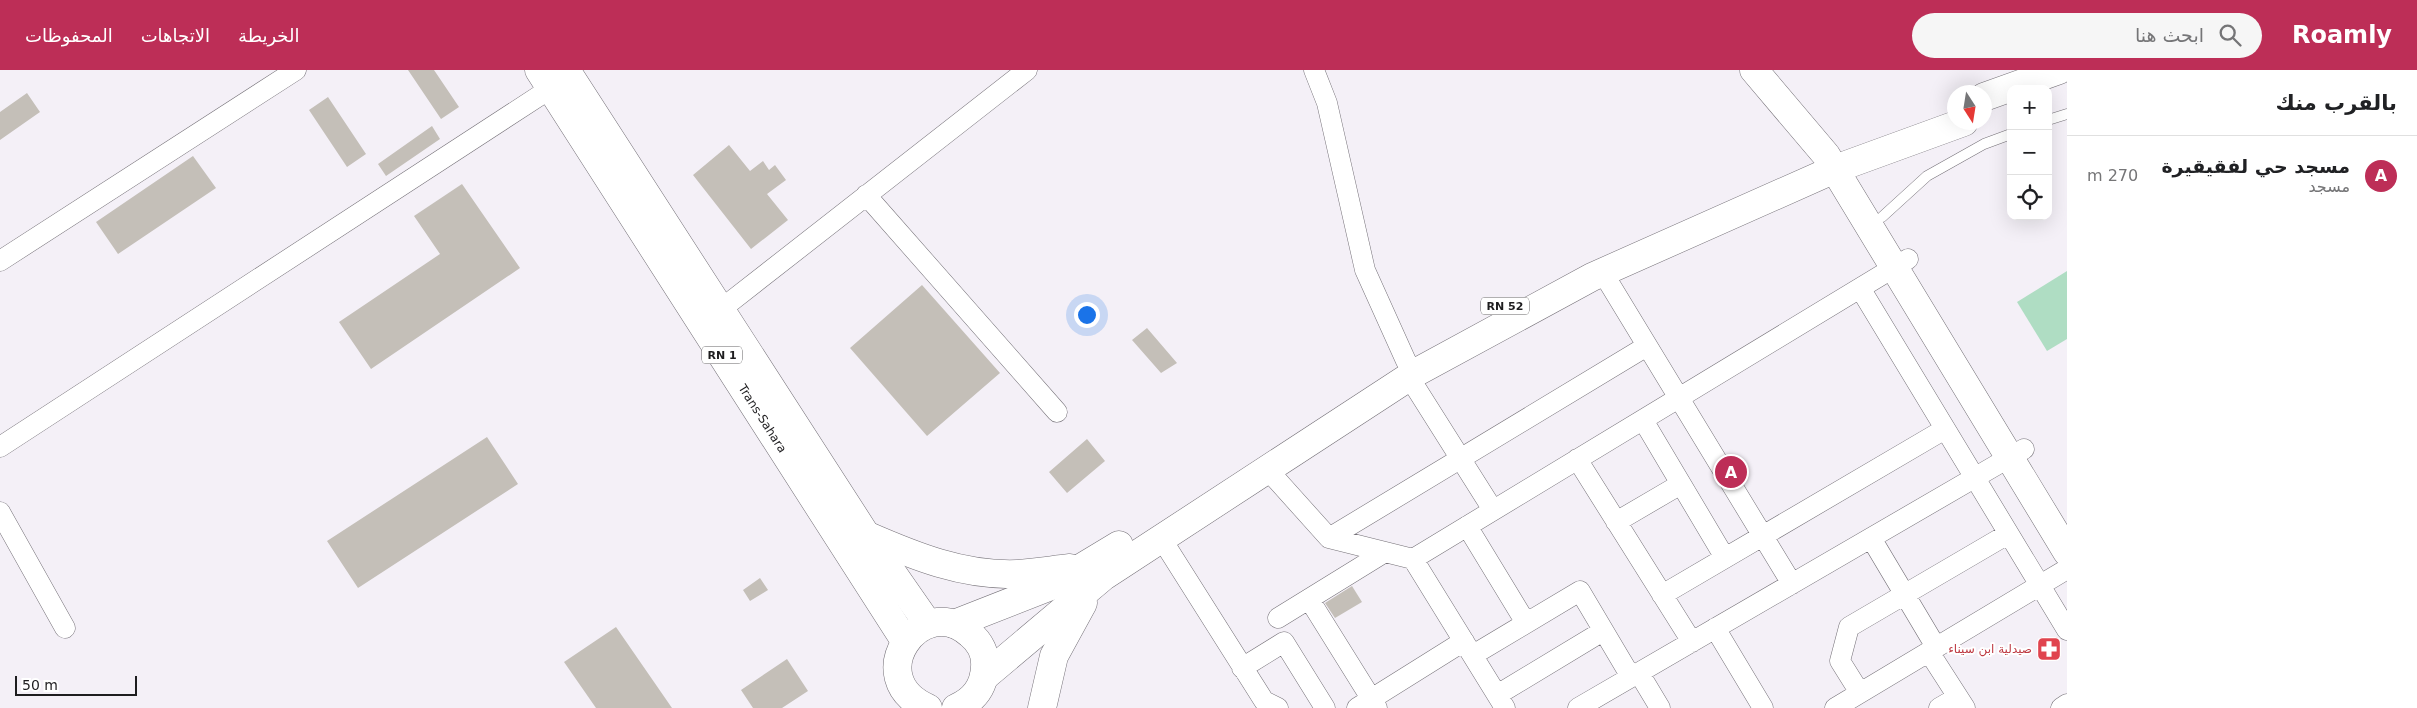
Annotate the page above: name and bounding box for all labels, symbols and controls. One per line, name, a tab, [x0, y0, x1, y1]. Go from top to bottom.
search box	[1912, 13, 2262, 58]
icon: search	[2216, 21, 2244, 49]
text: Roamly	[2292, 21, 2392, 49]
text: ابحث هنا	[2135, 24, 2204, 46]
text: المحفوظات	[25, 25, 113, 46]
text: الاتجاهات	[141, 25, 210, 46]
text: الخريطة	[238, 25, 299, 46]
north arrow	[1947, 85, 1992, 130]
map controls	[2007, 85, 2052, 220]
button: +	[2007, 85, 2052, 130]
text: بالقرب منك	[2276, 91, 2397, 115]
button: −	[2007, 130, 2052, 175]
text: مسجد حي لفقيقيرة	[2161, 155, 2350, 177]
text: 270 m	[2087, 166, 2138, 185]
text: A	[2375, 166, 2387, 185]
button: locate	[2007, 175, 2052, 220]
text: مسجد	[2308, 177, 2350, 196]
road number: RN 52	[1481, 298, 1529, 315]
your location	[1074, 302, 1100, 328]
road number: RN 1	[702, 346, 742, 364]
street label: Trans-Sahara	[735, 381, 789, 455]
pin: A	[1715, 453, 1747, 491]
pharmacy icon: صيدلية ابن سيناء	[2036, 636, 2062, 662]
place label: صيدلية ابن سيناء	[1948, 642, 2032, 657]
scale bar	[15, 673, 138, 696]
text: 50 m	[22, 677, 58, 693]

